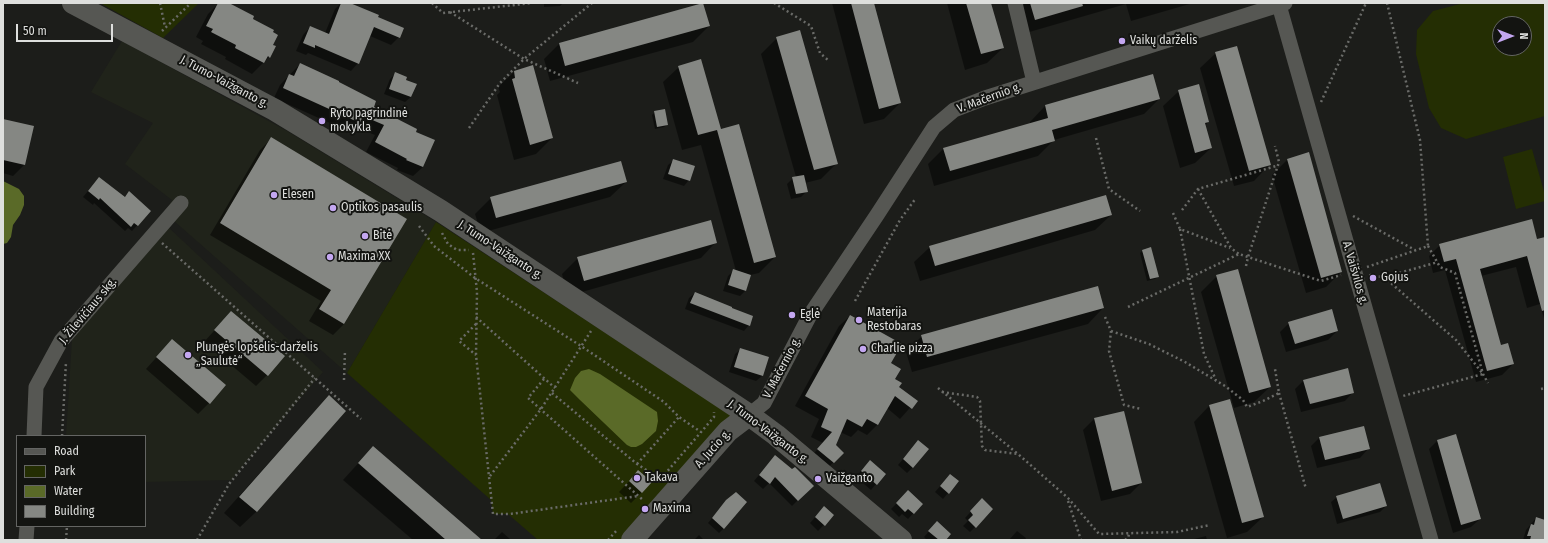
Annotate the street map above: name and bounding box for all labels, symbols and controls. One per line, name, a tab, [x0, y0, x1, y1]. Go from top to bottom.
scale bar	[18, 16, 115, 42]
north arrow	[1492, 16, 1532, 56]
text: 50 m	[23, 24, 47, 38]
text: N	[1517, 33, 1530, 39]
place label: Vaikų darželis	[1130, 34, 1197, 48]
marker: Vaikų darželis	[1117, 36, 1127, 46]
street label: J. Tumo-Vaižganto g.	[178, 53, 270, 111]
street label: V. Mačernio g.	[955, 80, 1023, 116]
place label: Ryto pagrindinė mokykla	[330, 107, 408, 135]
marker: Ryto pagrindinė mokykla	[317, 116, 327, 126]
place label: Elesen	[282, 188, 314, 202]
marker: Elesen	[269, 190, 279, 200]
place label: Optikos pasaulis	[341, 201, 422, 215]
marker: Optikos pasaulis	[328, 203, 338, 213]
street label: J. Tumo-Vaižganto g.	[455, 217, 545, 283]
place label: Bitė	[373, 229, 392, 243]
marker: Bitė	[360, 231, 370, 241]
street label: A. Vaišvilos g.	[1339, 240, 1371, 306]
place label: Maxima XX	[338, 250, 390, 264]
marker: Maxima XX	[325, 252, 335, 262]
place label: Gojus	[1381, 271, 1409, 285]
marker: Gojus	[1368, 273, 1378, 283]
street label: J. Žilevičiaus skg.	[56, 275, 120, 347]
place label: Materija Restobaras	[867, 306, 921, 334]
place label: Eglė	[800, 308, 820, 322]
marker: Eglė	[787, 310, 797, 320]
marker: Materija Restobaras	[854, 315, 864, 325]
street label: V. Mačernio g.	[760, 335, 804, 401]
place label: Plungės lopšelis-darželis „Saulutė“	[196, 341, 318, 369]
place label: Charlie pizza	[871, 342, 933, 356]
marker: Charlie pizza	[858, 344, 868, 354]
marker: Plungės lopšelis-darželis „Saulutė“	[183, 350, 193, 360]
street label: J. Tumo-Vaižganto g.	[725, 397, 811, 467]
street label: A. Jucio g.	[692, 427, 734, 471]
legend	[16, 435, 146, 527]
text: Road	[54, 444, 79, 458]
text: Park	[54, 464, 75, 478]
place label: Takava	[645, 471, 678, 485]
place label: Vaižganto	[826, 472, 873, 486]
marker: Takava	[632, 473, 642, 483]
marker: Vaižganto	[813, 474, 823, 484]
text: Water	[54, 484, 82, 498]
place label: Maxima	[653, 502, 691, 516]
text: Building	[54, 504, 94, 518]
marker: Maxima	[640, 504, 650, 514]

